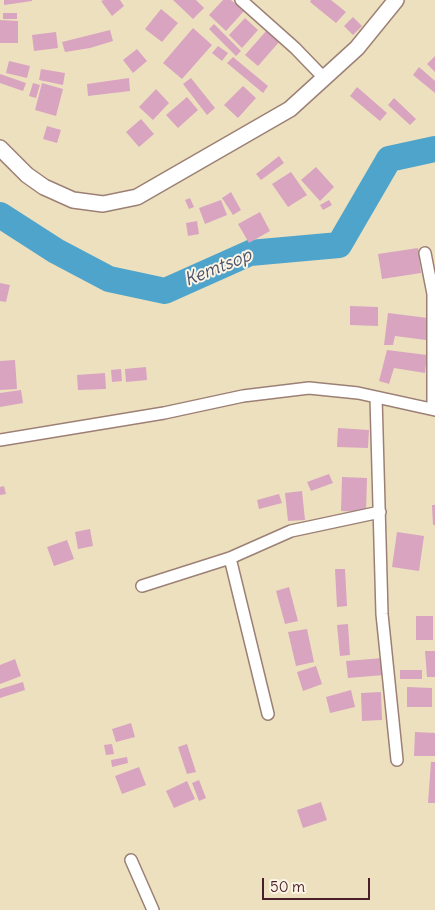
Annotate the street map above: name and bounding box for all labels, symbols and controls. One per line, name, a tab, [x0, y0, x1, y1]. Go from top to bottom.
water label: Kemtsop	[181, 245, 255, 291]
scale bar	[265, 868, 372, 900]
text: 50 m	[270, 877, 305, 896]

